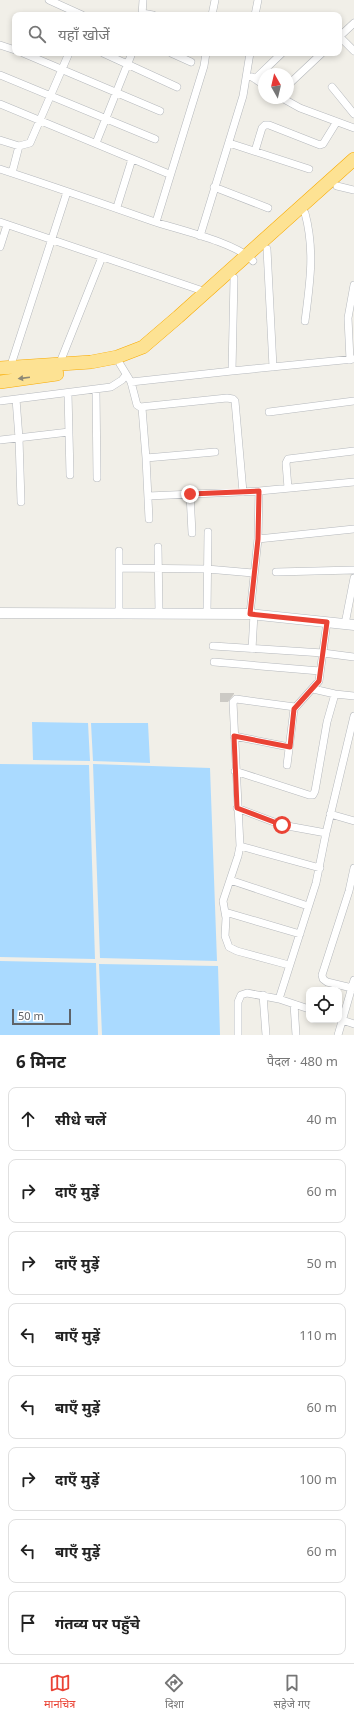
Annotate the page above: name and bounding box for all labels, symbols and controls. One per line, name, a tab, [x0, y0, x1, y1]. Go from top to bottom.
search box	[12, 12, 342, 56]
icon: search	[26, 23, 48, 45]
text: यहाँ खोजें	[58, 24, 110, 44]
north arrow	[258, 68, 294, 104]
one-way arrow	[18, 374, 30, 381]
route end	[181, 485, 199, 503]
route start	[273, 816, 291, 834]
map controls	[306, 987, 342, 1023]
button: locate	[306, 987, 342, 1023]
scale bar	[12, 1007, 71, 1026]
text: 50 m	[18, 1008, 44, 1023]
text: 6 मिनट	[16, 1050, 66, 1073]
text: पैदल · 480 m	[267, 1052, 338, 1070]
icon: ahead	[17, 1108, 39, 1130]
text: सीधे चलें	[55, 1109, 106, 1129]
text: 40 m	[307, 1110, 337, 1128]
icon: right	[17, 1180, 39, 1202]
text: दाएँ मुड़ें	[55, 1181, 99, 1201]
text: 60 m	[307, 1182, 337, 1200]
icon: right	[17, 1252, 39, 1274]
text: दाएँ मुड़ें	[55, 1253, 99, 1273]
text: 50 m	[307, 1254, 337, 1272]
icon: left	[17, 1324, 39, 1346]
text: बाएँ मुड़ें	[55, 1325, 100, 1345]
text: 110 m	[299, 1326, 337, 1344]
icon: left	[17, 1396, 39, 1418]
text: बाएँ मुड़ें	[55, 1397, 100, 1417]
text: 60 m	[307, 1398, 337, 1416]
icon: right	[17, 1468, 39, 1490]
text: दाएँ मुड़ें	[55, 1469, 99, 1489]
text: 100 m	[299, 1470, 337, 1488]
icon: left	[17, 1540, 39, 1562]
text: बाएँ मुड़ें	[55, 1541, 100, 1561]
text: 60 m	[307, 1542, 337, 1560]
icon: arrive	[17, 1612, 39, 1634]
text: गंतव्य पर पहुँचे	[55, 1613, 140, 1633]
tab: मानचित्र	[44, 1672, 75, 1711]
tab: दिशा	[163, 1672, 185, 1711]
tab: सहेजे गए	[273, 1672, 310, 1711]

